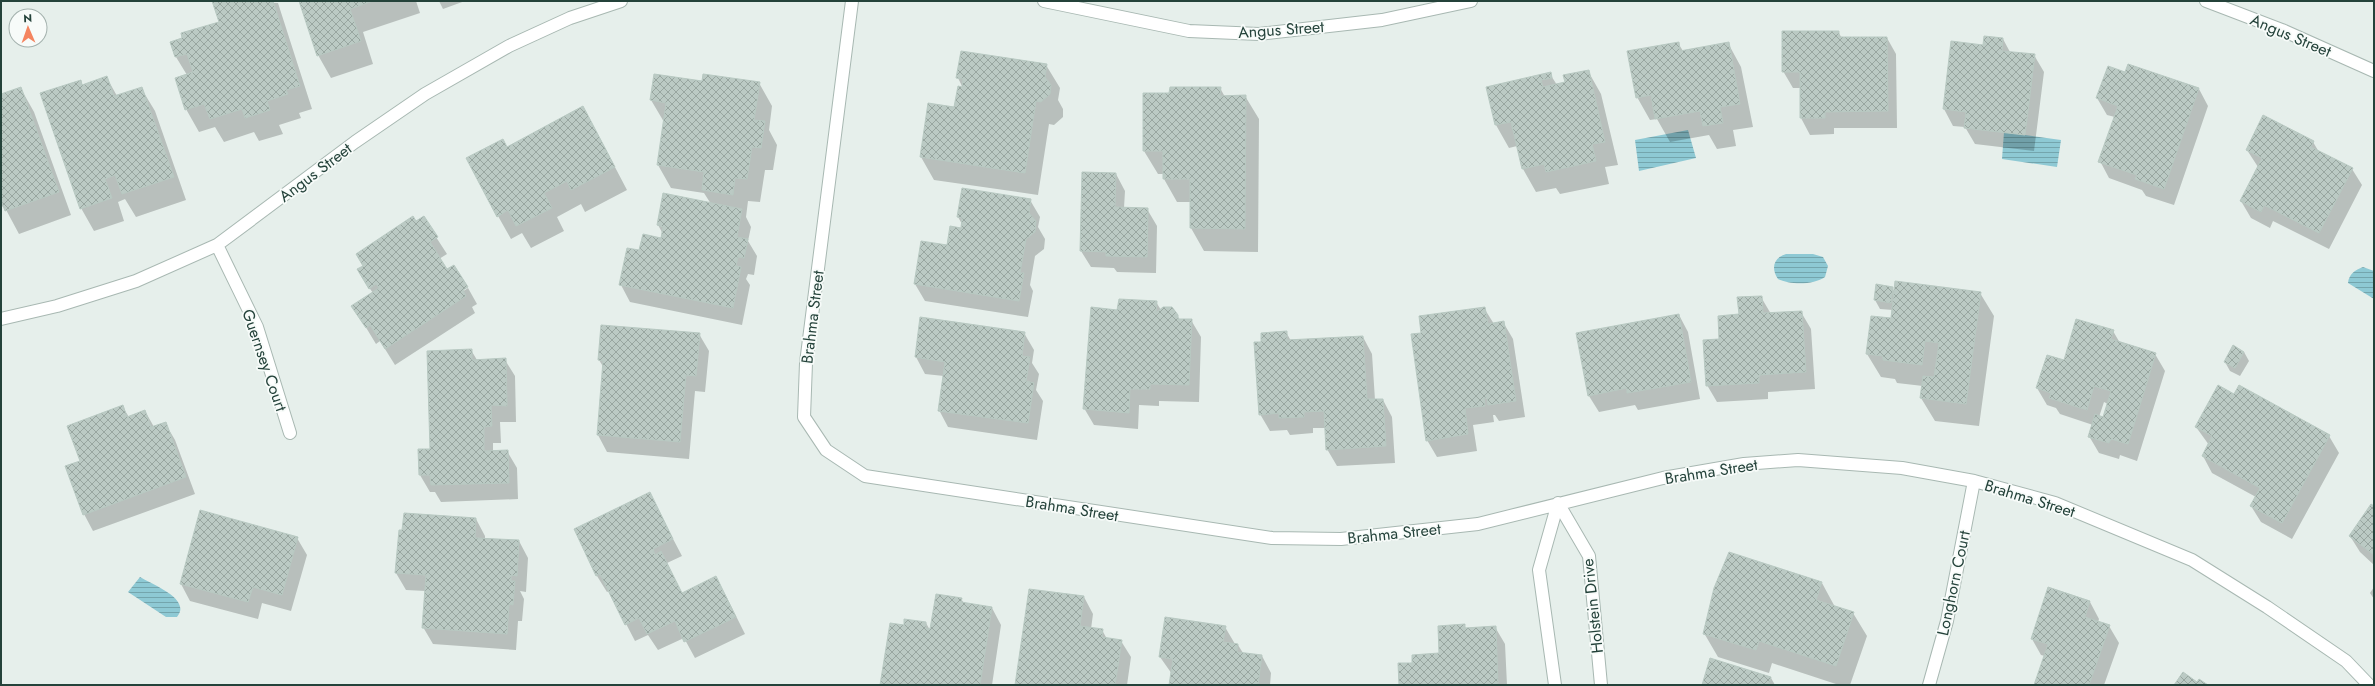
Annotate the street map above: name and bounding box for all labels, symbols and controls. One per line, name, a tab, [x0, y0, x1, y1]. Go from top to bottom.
north arrow	[8, 8, 48, 48]
street label: Angus Street	[2247, 8, 2335, 63]
text: N	[23, 10, 32, 26]
street label: Angus Street	[1237, 15, 1325, 44]
street label: Angus Street	[274, 137, 357, 207]
street label: Brahma Street	[795, 269, 830, 365]
street label: Guernsey Court	[236, 306, 293, 414]
street label: Brahma Street	[1663, 453, 1759, 490]
street label: Brahma Street	[1982, 474, 2078, 523]
street label: Brahma Street	[1024, 490, 1120, 527]
street label: Brahma Street	[1346, 517, 1442, 550]
street label: Longhorn Court	[1931, 528, 1976, 638]
street label: Holstein Drive	[1576, 557, 1609, 655]

